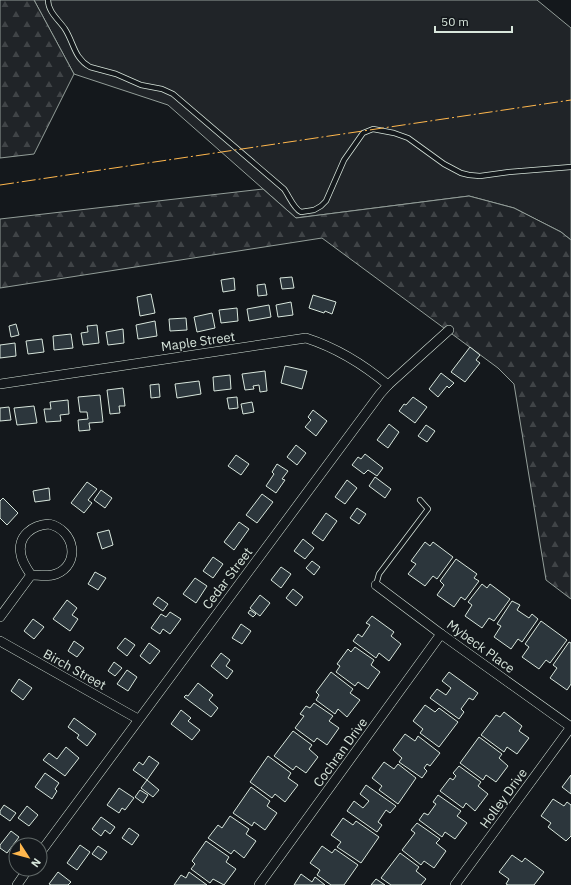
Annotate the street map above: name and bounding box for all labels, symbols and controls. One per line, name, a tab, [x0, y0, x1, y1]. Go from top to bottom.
scale bar	[435, 8, 512, 34]
text: 50 m	[441, 14, 469, 29]
street label: Maple Street	[160, 328, 236, 355]
street label: Cedar Street	[199, 544, 256, 613]
street label: Mybeck Place	[443, 616, 518, 677]
street label: Birch Street	[40, 645, 109, 694]
street label: Cochran Drive	[310, 714, 371, 790]
street label: Holley Drive	[476, 765, 531, 832]
north arrow	[8, 837, 48, 877]
text: N	[28, 856, 44, 870]

